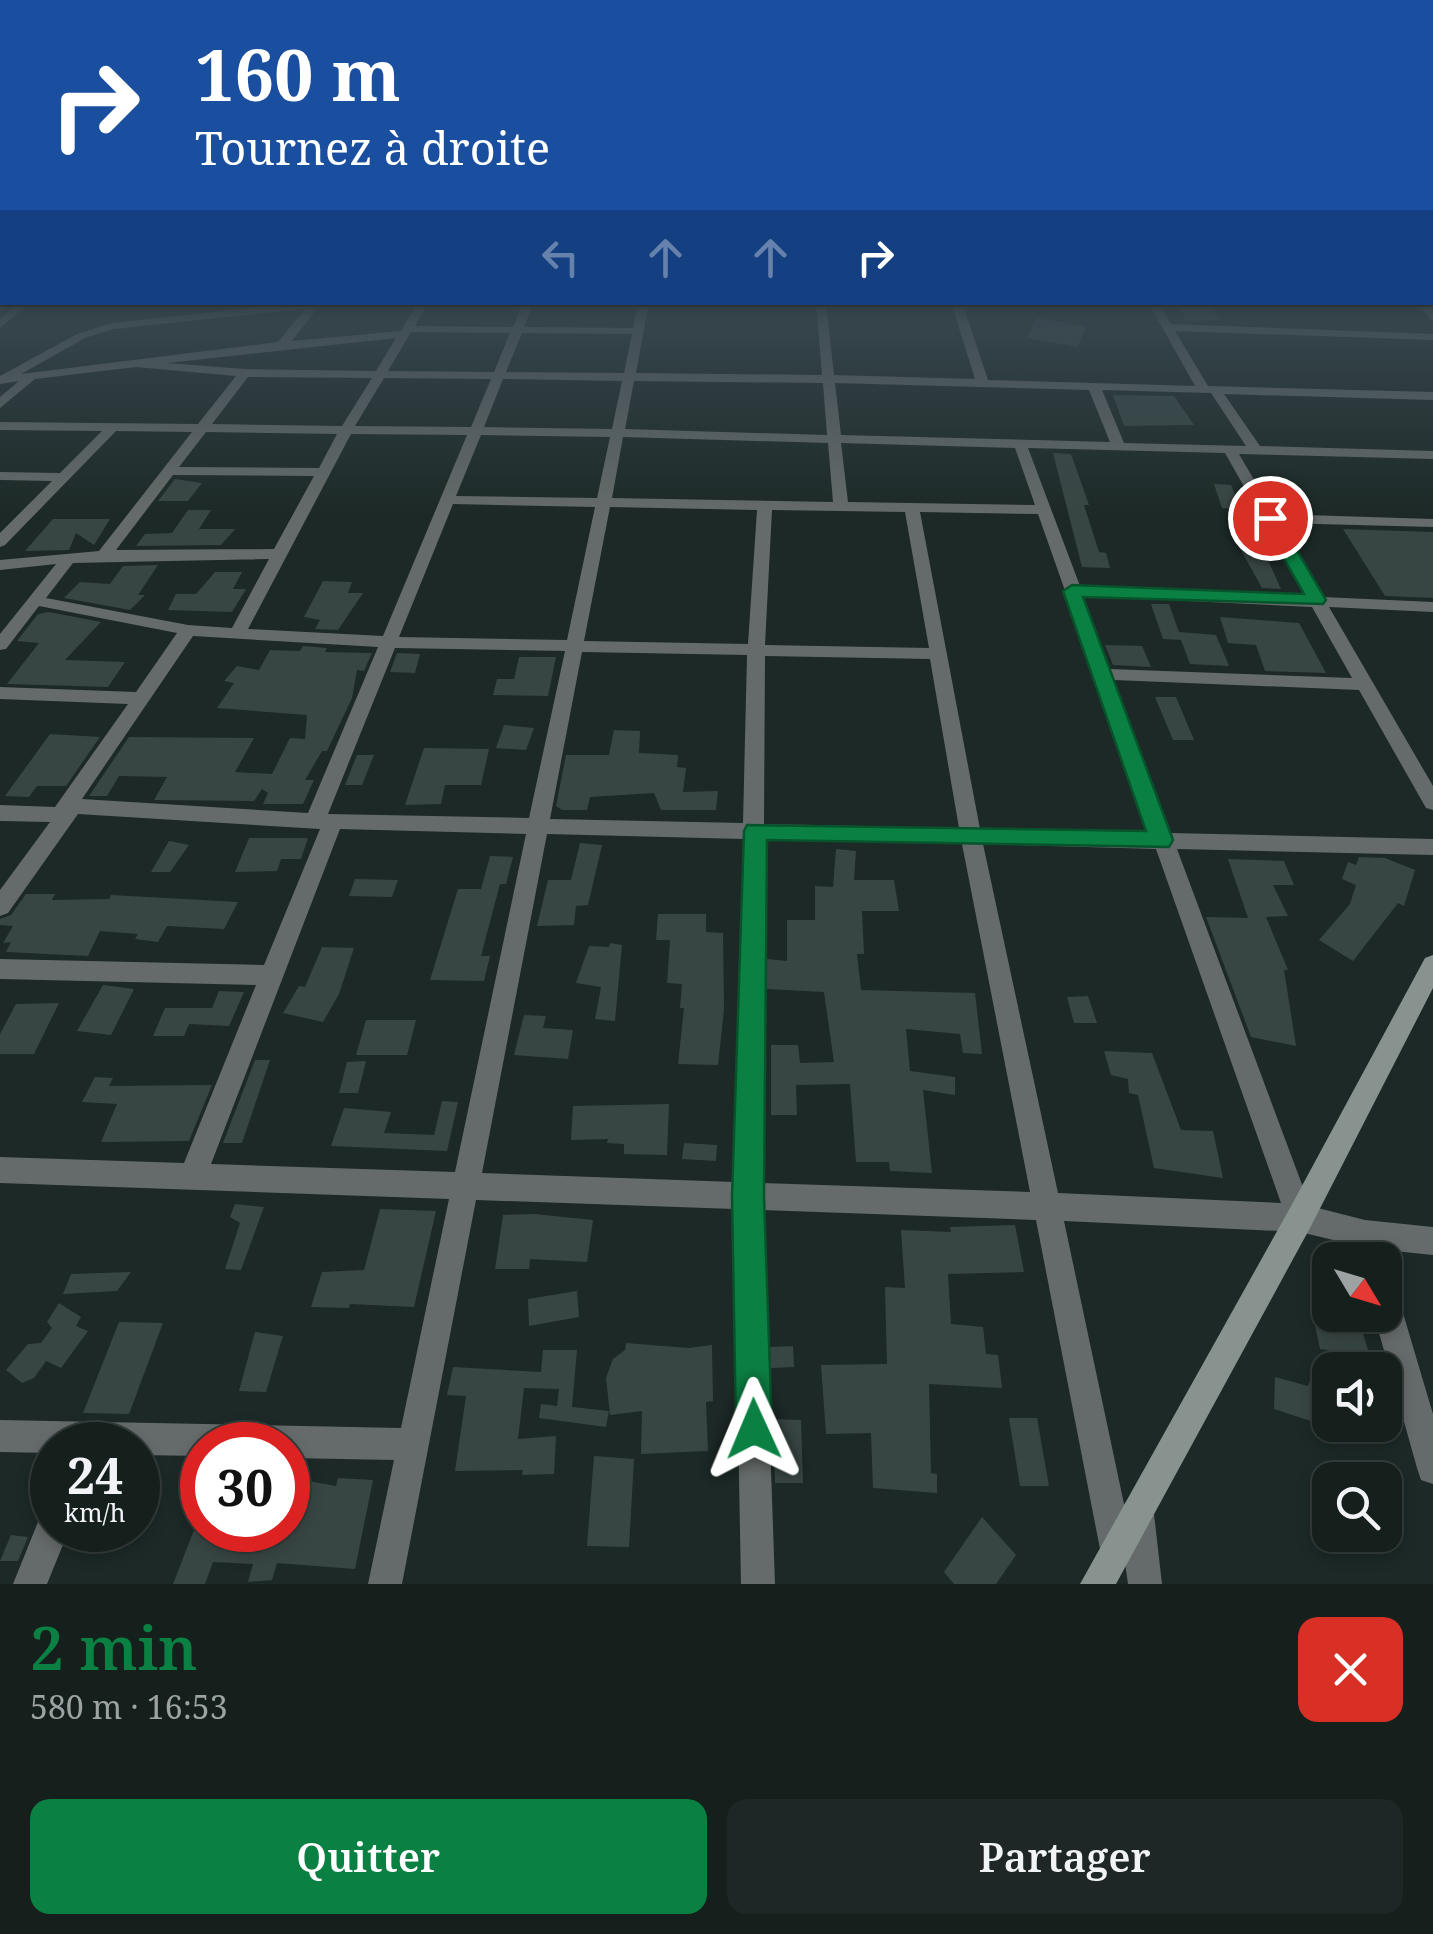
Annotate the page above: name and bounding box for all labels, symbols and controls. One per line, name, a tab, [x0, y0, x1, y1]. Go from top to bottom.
text: 160 m	[195, 26, 401, 122]
icon: right	[30, 40, 160, 170]
text: Tournez à droite	[195, 117, 550, 178]
icon: left	[533, 230, 588, 285]
icon: ahead	[638, 230, 693, 285]
icon: ahead	[743, 230, 798, 285]
icon: right	[848, 230, 903, 285]
pin	[1228, 476, 1313, 561]
icon: arrive	[1243, 491, 1298, 546]
north arrow	[1312, 1242, 1402, 1332]
map controls	[1312, 1242, 1402, 1552]
button: sound	[1312, 1352, 1402, 1442]
position arrow	[702, 1377, 806, 1481]
speed limit sign: 30	[180, 1422, 310, 1552]
text: 24	[67, 1441, 123, 1509]
button: search	[1312, 1462, 1402, 1552]
text: km/h	[64, 1495, 126, 1529]
text: 2 min	[30, 1606, 198, 1688]
button: close	[1298, 1617, 1403, 1722]
text: 580 m · 16:53	[30, 1685, 228, 1728]
button: Quitter	[30, 1799, 707, 1914]
button: Partager	[727, 1799, 1403, 1914]

